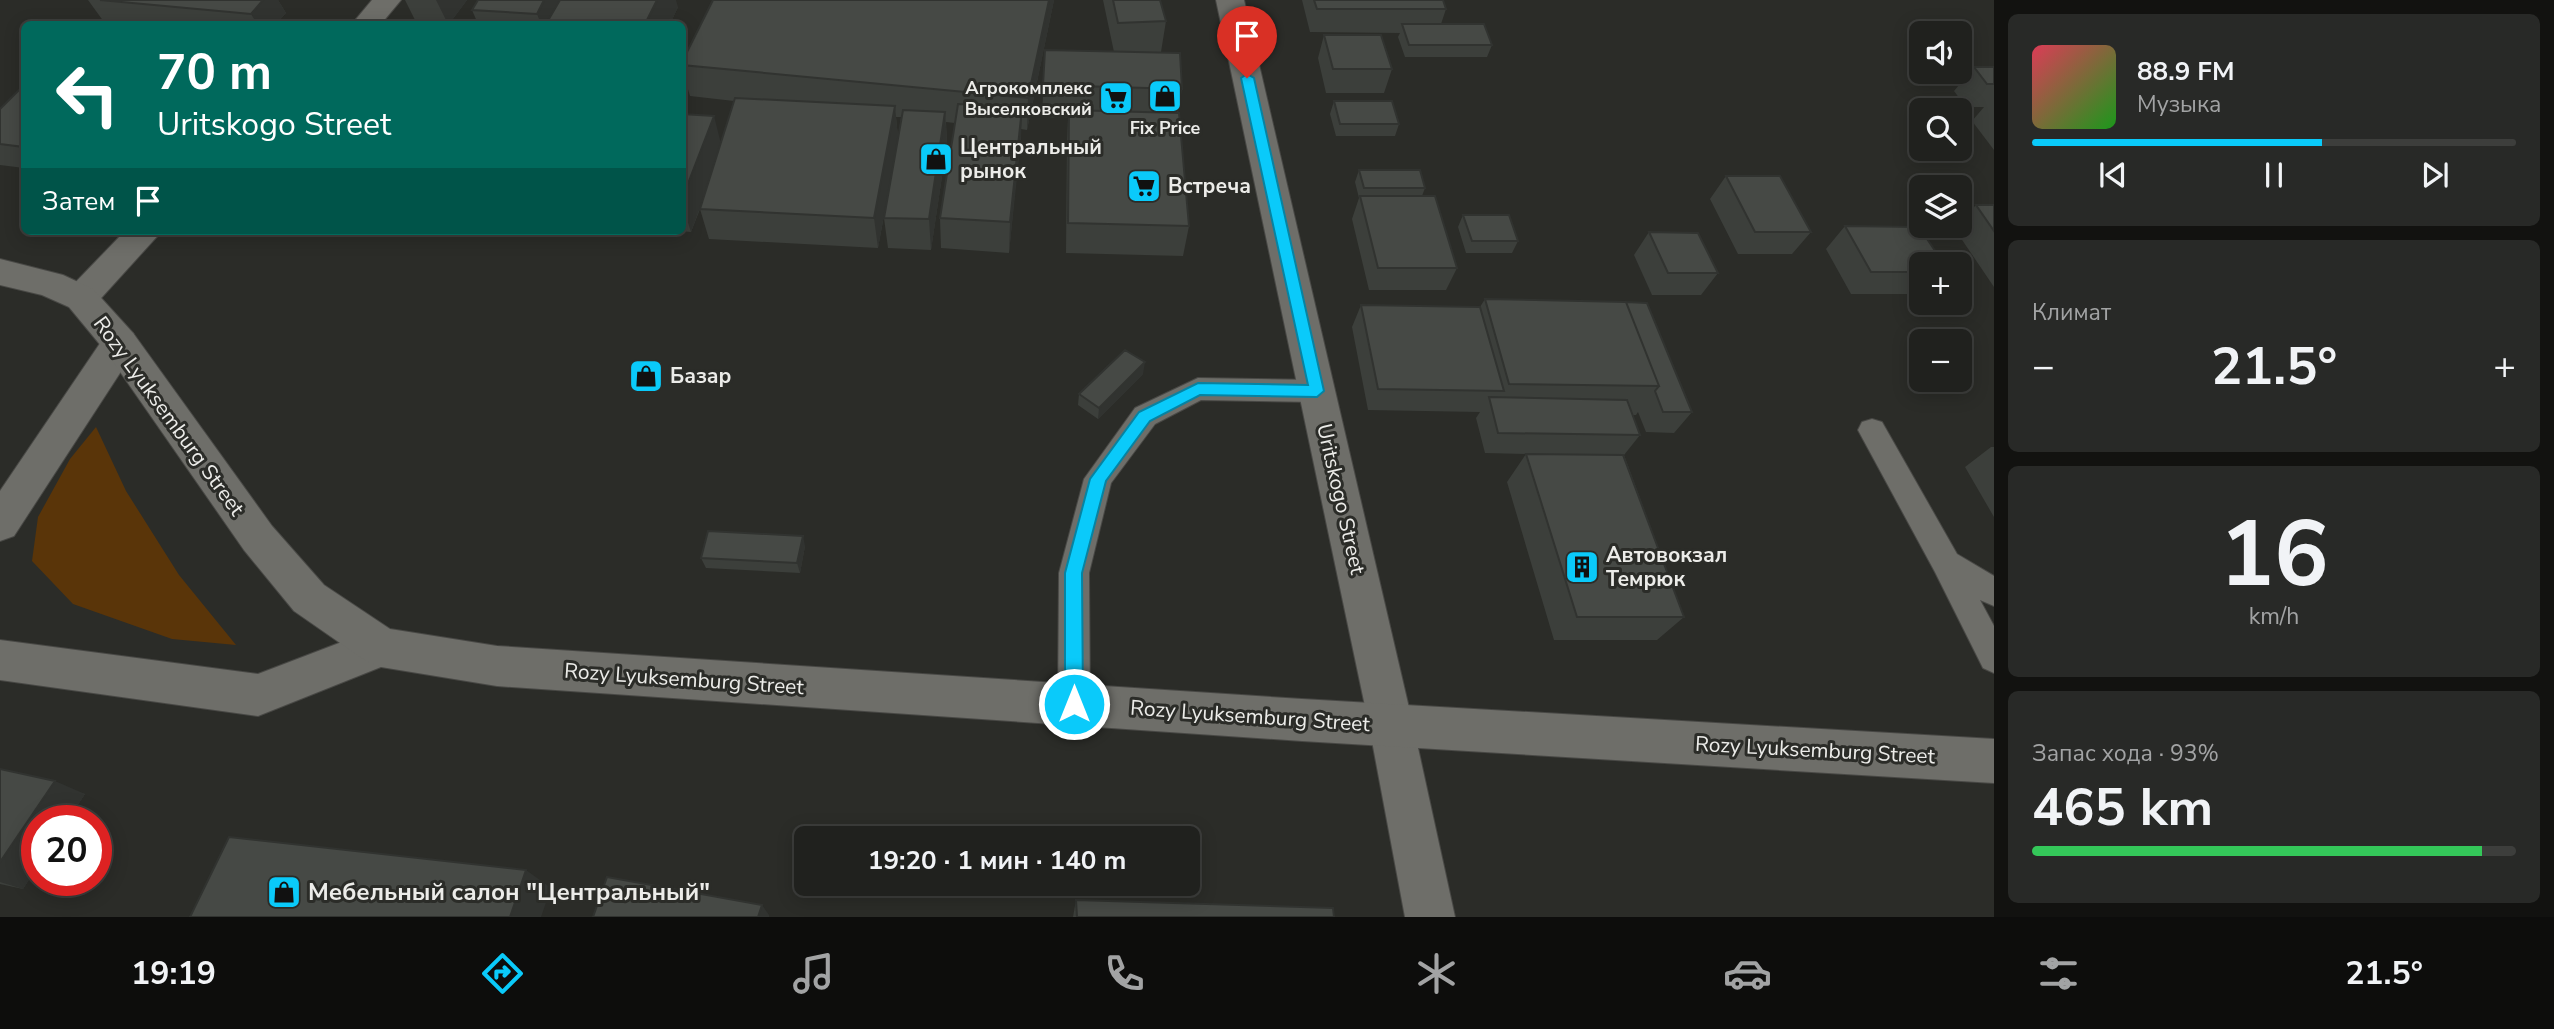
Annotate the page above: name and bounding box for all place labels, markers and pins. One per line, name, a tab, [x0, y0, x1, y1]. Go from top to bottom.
pin	[1217, 6, 1277, 78]
place label: Агрокомплекс Выселковский	[965, 76, 1092, 121]
shop icon: Fix Price	[1146, 77, 1184, 115]
supermarket icon: Агрокомплекс Выселковский	[1097, 79, 1135, 117]
place label: Fix Price	[1130, 116, 1201, 140]
place label: Центральный рынок	[960, 133, 1102, 185]
shop icon: Центральный рынок	[917, 140, 955, 178]
supermarket icon: Встреча	[1125, 167, 1163, 205]
place label: Встреча	[1168, 172, 1251, 200]
shop icon: Базар	[627, 357, 665, 395]
place label: Базар	[670, 362, 732, 390]
place label: Автовокзал Темрюк	[1606, 541, 1727, 593]
building icon: Автовокзал Темрюк	[1563, 548, 1601, 586]
shop icon: Мебельный салон "Центральный"	[265, 873, 303, 911]
place label: Мебельный салон "Центральный"	[308, 876, 710, 908]

